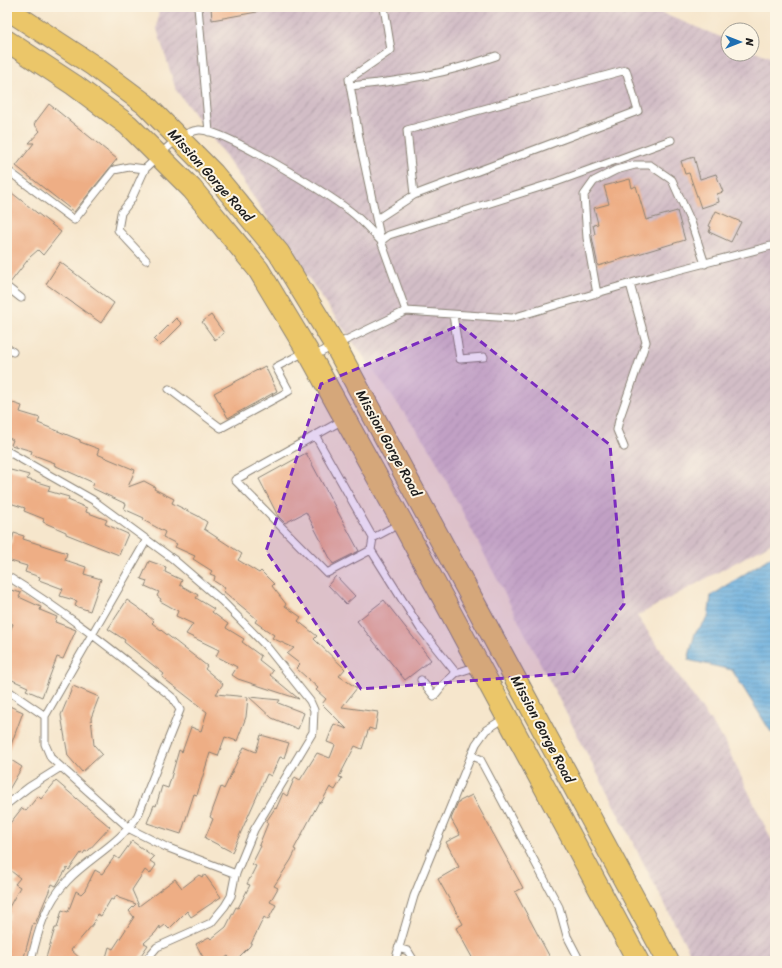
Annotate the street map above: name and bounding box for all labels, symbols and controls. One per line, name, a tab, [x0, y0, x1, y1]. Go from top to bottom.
north arrow	[720, 22, 760, 62]
text: N	[740, 37, 759, 46]
street label: Mission Gorge Road	[161, 123, 261, 229]
street label: Mission Gorge Road	[349, 385, 429, 503]
street label: Mission Gorge Road	[503, 671, 582, 789]

